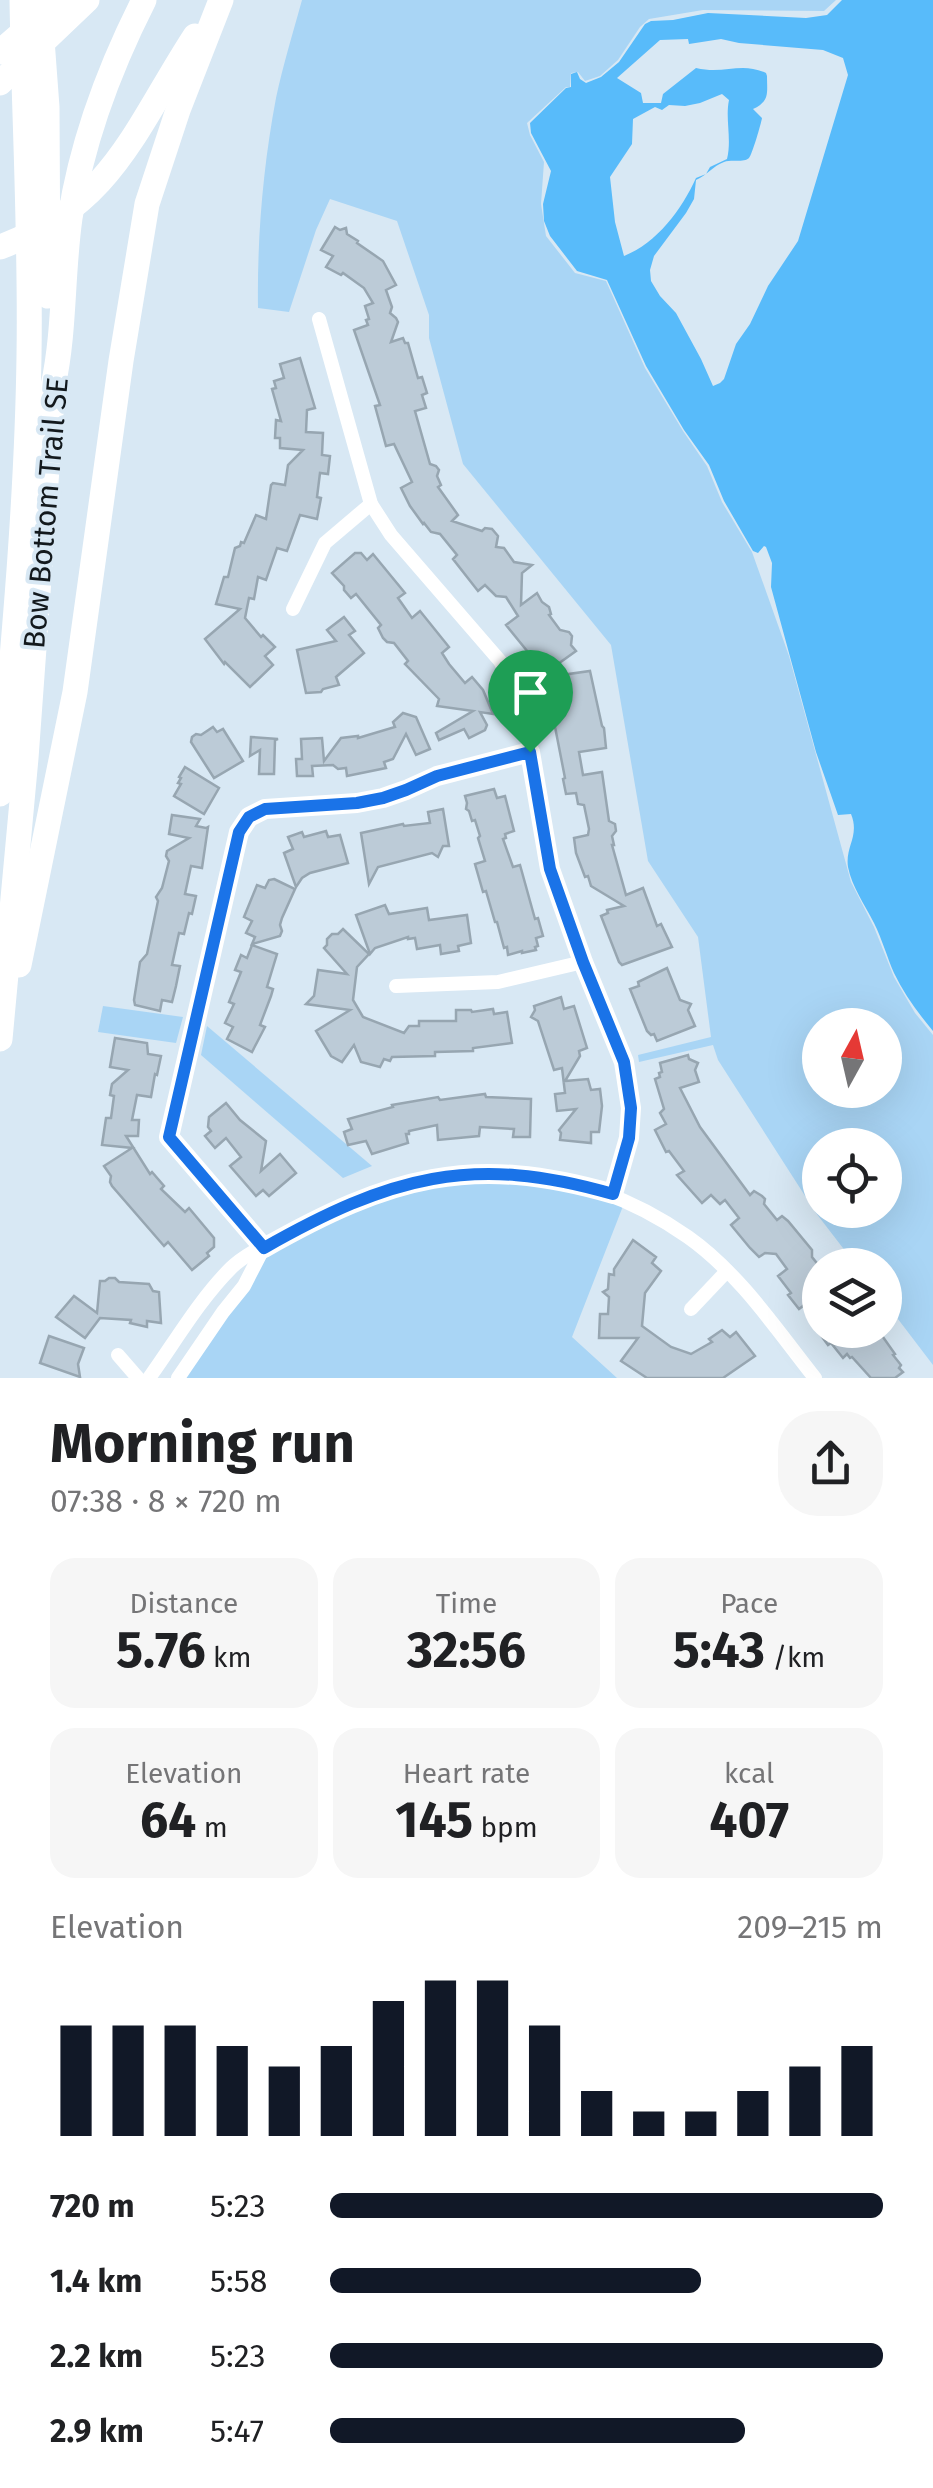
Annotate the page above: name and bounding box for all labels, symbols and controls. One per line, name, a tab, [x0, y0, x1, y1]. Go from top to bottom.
street label: Bow Bottom Trail SE	[16, 376, 76, 650]
pin	[488, 650, 573, 753]
icon: arrive	[503, 665, 558, 720]
north arrow	[802, 1008, 902, 1108]
map controls	[802, 1008, 902, 1348]
button: locate	[802, 1128, 902, 1228]
button: layers	[802, 1248, 902, 1348]
text: Morning run	[50, 1411, 355, 1477]
button: share	[778, 1411, 883, 1516]
text: 07:38 · 8 × 720 m	[50, 1482, 282, 1520]
text: Distance	[130, 1587, 238, 1620]
text: Time	[436, 1587, 497, 1620]
text: Pace	[720, 1587, 778, 1620]
text: 5.76	[116, 1620, 206, 1680]
text: 32:56	[407, 1620, 526, 1680]
text: 5:43	[673, 1620, 765, 1680]
text: km	[206, 1641, 251, 1674]
text: /km	[765, 1641, 825, 1674]
text: Elevation	[125, 1757, 242, 1790]
text: Heart rate	[403, 1757, 530, 1790]
text: kcal	[724, 1757, 774, 1790]
text: 64	[140, 1790, 196, 1850]
text: 145	[395, 1790, 473, 1850]
text: 407	[709, 1790, 789, 1850]
text: m	[196, 1811, 228, 1844]
text: bpm	[473, 1811, 538, 1844]
text: Elevation	[50, 1908, 184, 1946]
text: 209–215 m	[737, 1908, 883, 1946]
text: 720 m	[50, 2187, 135, 2225]
text: 5:23	[210, 2187, 265, 2225]
text: 1.4 km	[50, 2262, 142, 2300]
text: 5:58	[210, 2262, 268, 2300]
text: 2.2 km	[50, 2337, 143, 2375]
text: 5:23	[210, 2337, 265, 2375]
text: 2.9 km	[50, 2412, 144, 2450]
text: 5:47	[210, 2412, 264, 2450]

